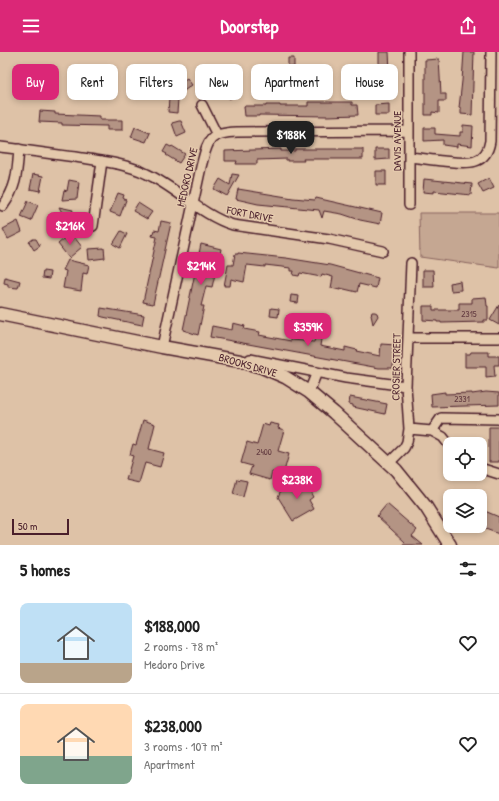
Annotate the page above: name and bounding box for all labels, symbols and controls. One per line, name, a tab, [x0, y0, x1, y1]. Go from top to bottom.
text: Doorstep	[221, 14, 278, 39]
icon: menu	[20, 15, 42, 37]
icon: share	[457, 15, 479, 37]
chip: Buy	[12, 64, 59, 100]
chip: Rent	[67, 64, 118, 100]
chip: Filters	[126, 64, 187, 100]
chip: New	[195, 64, 243, 100]
chip: Apartment	[251, 64, 333, 100]
chip: House	[341, 64, 398, 100]
street label: DAVIS AVENUE	[390, 111, 404, 171]
pin: $188K	[263, 121, 319, 155]
text: $188K	[276, 125, 306, 143]
street label: MEDORO DRIVE	[173, 146, 201, 208]
street label: FORT DRIVE	[225, 202, 274, 225]
pin: $216K	[42, 212, 98, 246]
text: $216K	[55, 216, 85, 234]
pin: $214K	[173, 252, 229, 286]
text: $214K	[186, 256, 216, 274]
house number: 2315	[461, 308, 477, 320]
pin: $359K	[280, 313, 336, 347]
text: $359K	[293, 317, 323, 335]
street label: CROSIER STREET	[388, 332, 404, 401]
street label: BROOKS DRIVE	[217, 350, 279, 380]
house number: 2331	[454, 393, 470, 405]
map controls	[443, 437, 487, 533]
button: locate	[443, 437, 487, 481]
house number: 2400	[256, 446, 272, 458]
pin: $238K	[269, 466, 325, 500]
text: $238K	[282, 470, 312, 488]
button: layers	[443, 489, 487, 533]
scale bar	[12, 517, 69, 536]
text: 50 m	[18, 519, 38, 533]
text: 5 homes	[20, 558, 70, 581]
icon: filters	[457, 558, 479, 580]
text: $188,000	[144, 614, 200, 637]
icon: home	[52, 619, 100, 667]
icon: heart	[457, 632, 479, 654]
text: 2 rooms · 78 m²	[144, 637, 218, 655]
text: Medoro Drive	[144, 655, 205, 673]
text: $238,000	[144, 714, 202, 737]
icon: home	[52, 720, 100, 768]
icon: heart	[457, 733, 479, 755]
text: 3 rooms · 107 m²	[144, 737, 223, 755]
text: Apartment	[144, 755, 195, 773]

